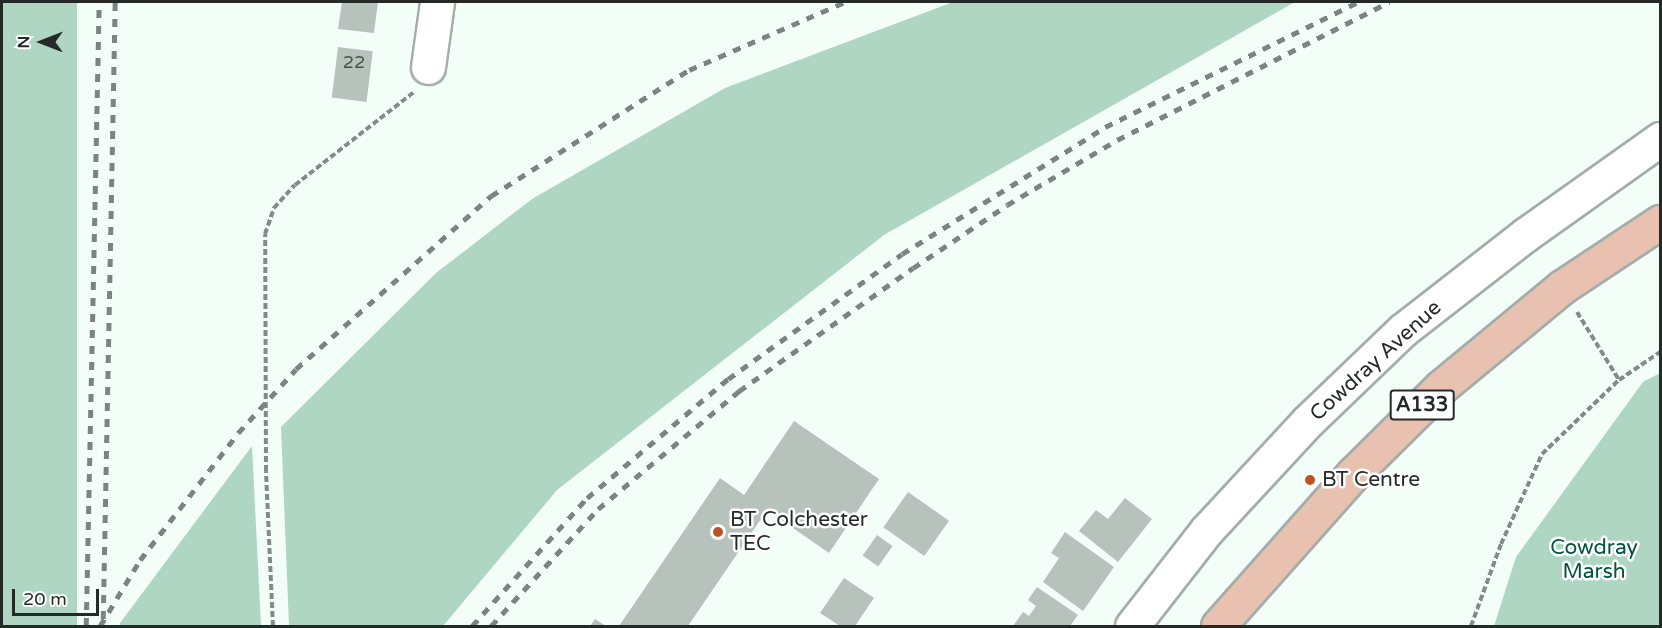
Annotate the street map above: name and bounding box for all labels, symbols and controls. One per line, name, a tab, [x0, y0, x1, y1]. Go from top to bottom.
north arrow	[12, 12, 72, 72]
text: N	[14, 36, 34, 48]
house number: 22	[343, 51, 365, 73]
street label: Cowdray Avenue	[1305, 295, 1447, 427]
road number: A133	[1389, 388, 1455, 422]
place label: BT Centre	[1322, 467, 1420, 493]
marker: BT Centre	[1303, 473, 1317, 487]
place label: BT Colchester TEC	[730, 507, 868, 557]
marker: BT Colchester TEC	[711, 525, 725, 539]
park label: Cowdray Marsh	[1550, 535, 1638, 585]
scale bar	[15, 577, 102, 615]
text: 20 m	[23, 588, 67, 610]

